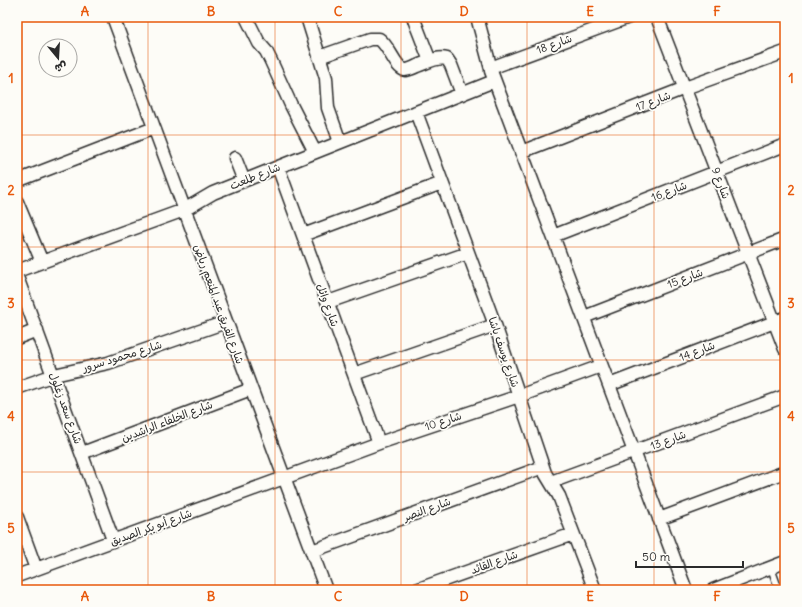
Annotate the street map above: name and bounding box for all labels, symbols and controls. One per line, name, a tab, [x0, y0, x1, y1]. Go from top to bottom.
text: A	[81, 3, 90, 20]
text: B	[207, 3, 216, 20]
text: C	[334, 3, 343, 20]
text: D	[459, 3, 469, 20]
text: E	[586, 3, 594, 20]
text: F	[713, 3, 721, 20]
street label: شارع 18	[534, 31, 575, 59]
north arrow	[38, 38, 78, 78]
text: ش	[53, 59, 69, 76]
text: 1	[8, 70, 14, 87]
text: 1	[788, 70, 794, 87]
street label: شارع 17	[634, 88, 673, 116]
street label: شارع طلعت	[228, 160, 283, 194]
street label: شارع 9	[707, 165, 733, 202]
street label: شارع 16	[649, 178, 690, 206]
text: 2	[7, 182, 15, 199]
text: 2	[787, 182, 795, 199]
street label: شارع الفريق عبد المنعم رياض	[189, 242, 247, 366]
street label: شارع 15	[665, 265, 706, 293]
street label: شارع وائل	[312, 281, 342, 329]
text: 3	[7, 295, 15, 312]
text: 3	[787, 295, 795, 312]
street label: شارع يوسف باشا	[484, 315, 523, 390]
street label: شارع محمود سرور	[80, 337, 164, 377]
street label: شارع 14	[677, 338, 718, 366]
street label: شارع سعد زغلول	[45, 370, 85, 446]
street label: شارع الخلفاء الراشدين	[119, 397, 215, 447]
text: 4	[7, 408, 15, 425]
street label: شارع 10	[423, 408, 464, 435]
text: 4	[787, 408, 795, 425]
street label: شارع 13	[648, 427, 688, 455]
street label: شارع النصر	[400, 494, 453, 526]
street label: شارع أبو بكر الصديق	[108, 506, 195, 550]
text: 5	[7, 520, 15, 537]
text: 5	[787, 520, 795, 537]
scale bar	[636, 543, 743, 569]
street label: شارع القائد	[469, 547, 520, 579]
text: 50 m	[642, 549, 671, 564]
text: A	[81, 588, 90, 605]
text: B	[207, 588, 216, 605]
text: C	[334, 588, 343, 605]
text: D	[459, 588, 469, 605]
text: E	[586, 588, 594, 605]
text: F	[713, 588, 721, 605]

